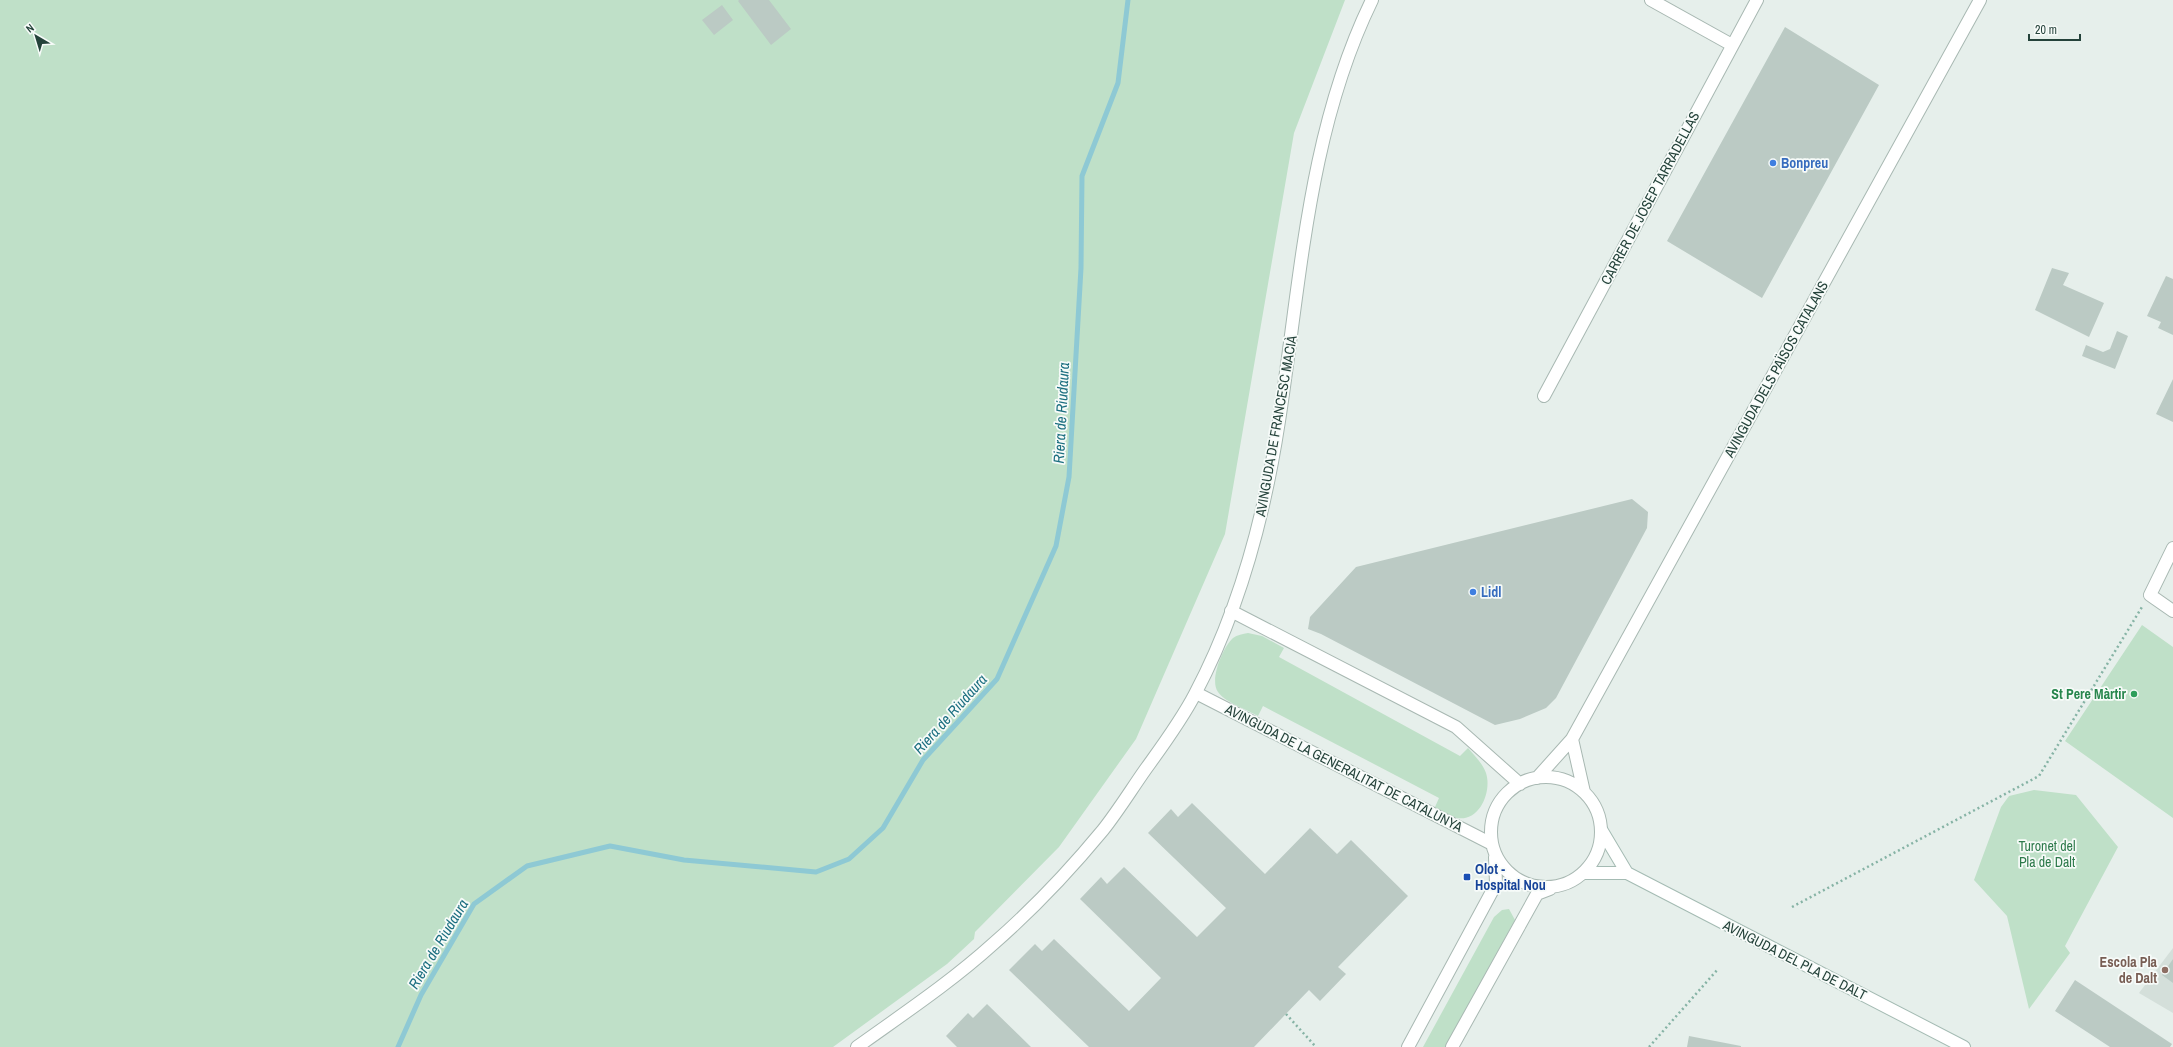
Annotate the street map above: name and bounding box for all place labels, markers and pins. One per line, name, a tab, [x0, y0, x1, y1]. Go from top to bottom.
place label: Bonpreu	[1781, 154, 1828, 172]
marker: Bonpreu	[1768, 158, 1778, 168]
place label: Lidl	[1481, 583, 1501, 601]
marker: Lidl	[1468, 587, 1478, 597]
place label: St Pere Màrtir	[2051, 685, 2127, 703]
marker: St Pere Màrtir	[2129, 689, 2139, 699]
place label: Olot - Hospital Nou	[1475, 860, 1546, 894]
marker: Olot - Hospital Nou	[1462, 872, 1472, 882]
place label: Escola Pla de Dalt	[2100, 953, 2158, 987]
marker: Escola Pla de Dalt	[2160, 965, 2170, 975]

